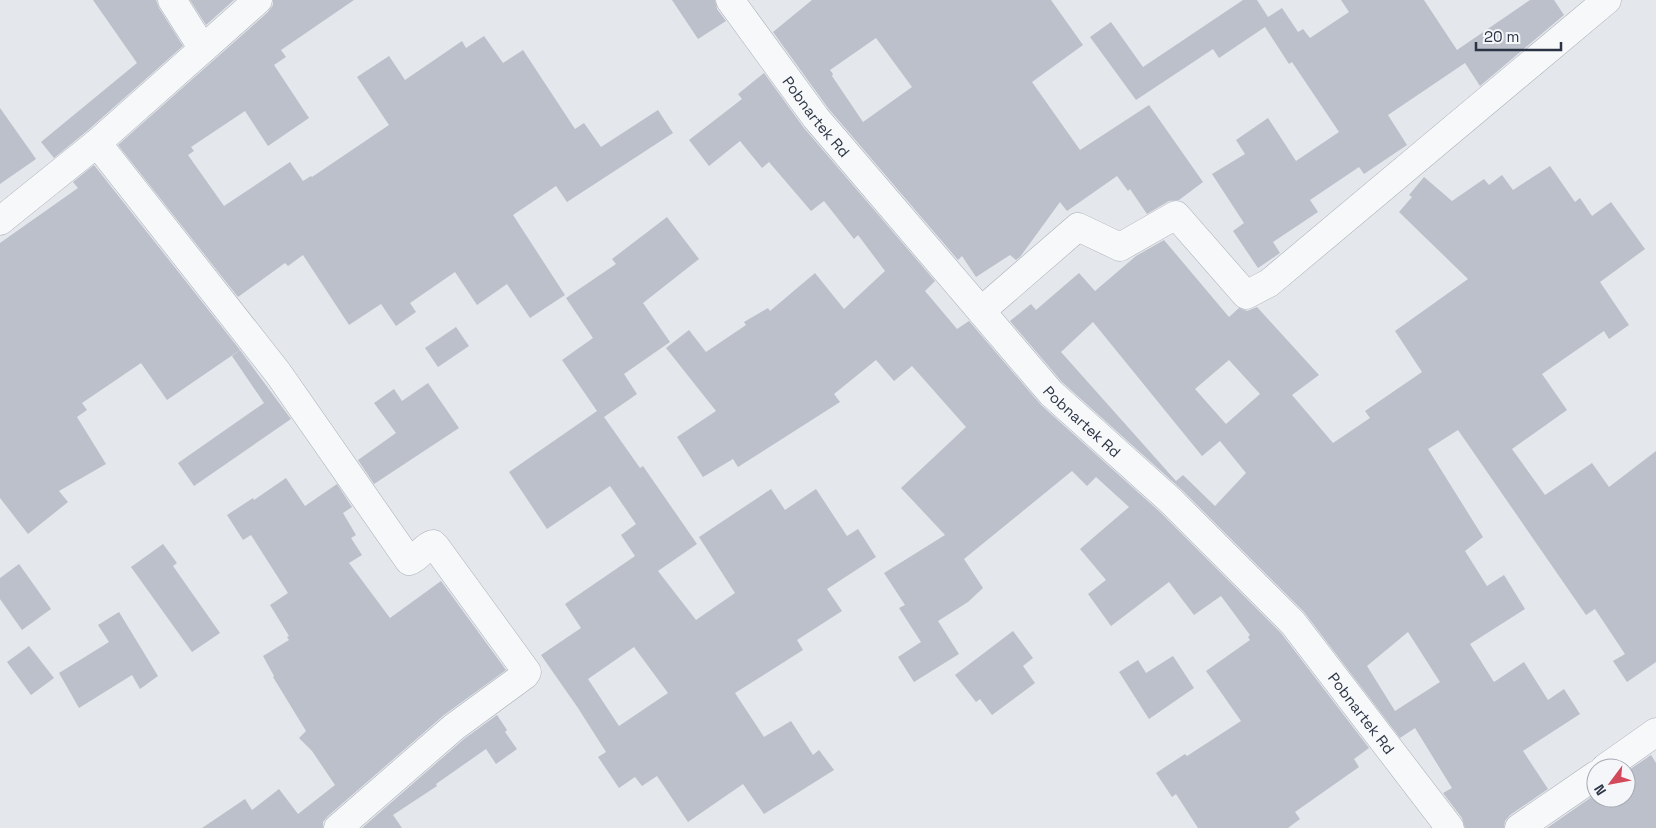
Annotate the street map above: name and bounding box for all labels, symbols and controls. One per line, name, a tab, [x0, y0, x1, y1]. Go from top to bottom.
scale bar	[1476, 20, 1561, 52]
text: 20 m	[1484, 27, 1519, 46]
street label: Pobnartek Rd	[779, 72, 854, 161]
street label: Pobnartek Rd	[1039, 382, 1125, 461]
street label: Pobnartek Rd	[1325, 668, 1399, 758]
north arrow	[1586, 758, 1636, 808]
text: N	[1590, 781, 1610, 799]

